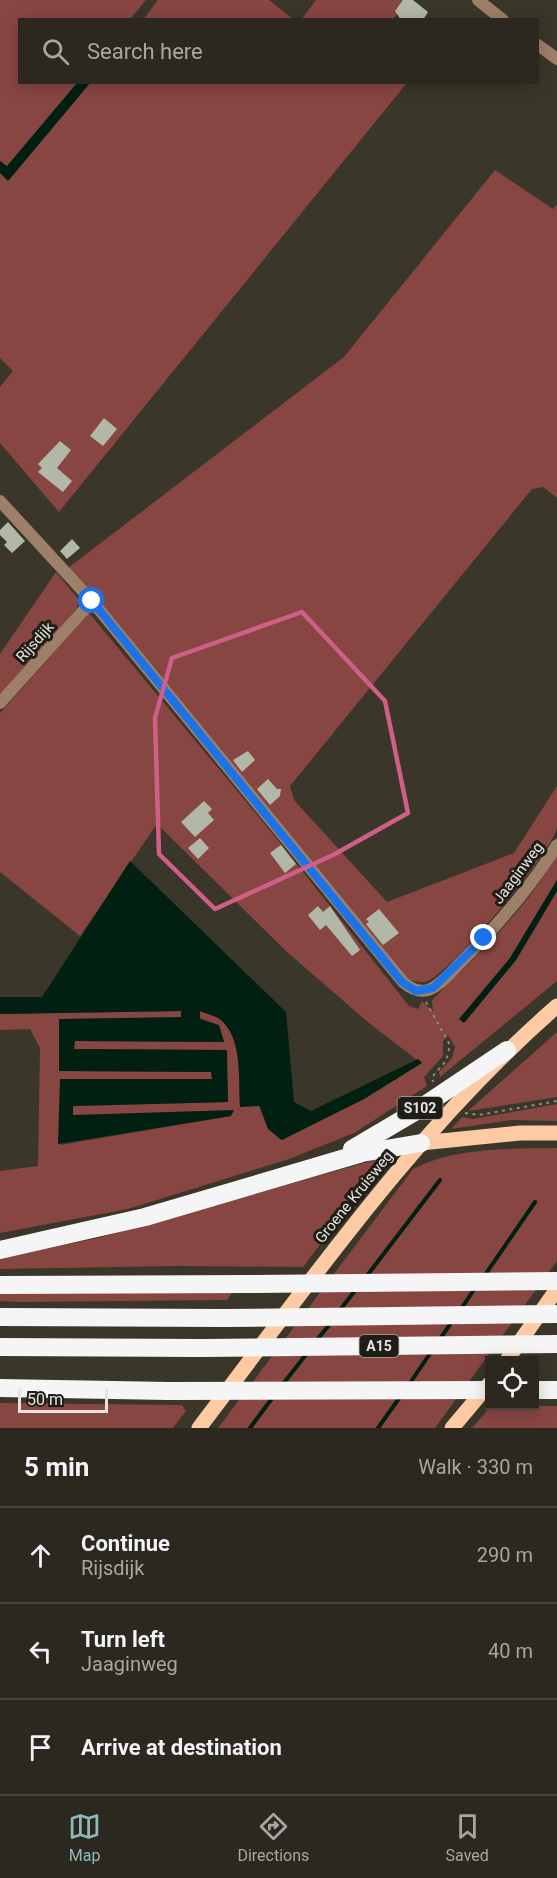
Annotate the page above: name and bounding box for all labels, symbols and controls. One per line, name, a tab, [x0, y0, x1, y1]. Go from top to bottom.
search box	[18, 18, 539, 84]
icon: search	[39, 35, 72, 68]
text: Search here	[87, 39, 203, 64]
route start	[78, 587, 104, 613]
street label: Rijsdijk	[12, 618, 58, 666]
street label: Jaaginweg	[489, 839, 547, 907]
route end	[470, 924, 496, 950]
road number: S102	[398, 1097, 442, 1119]
street label: Groene Kruisweg	[311, 1147, 397, 1247]
road number: A15	[360, 1335, 398, 1357]
map controls	[485, 1356, 539, 1410]
button: locate	[485, 1356, 539, 1410]
scale bar	[18, 1386, 108, 1414]
text: 50 m	[27, 1390, 63, 1409]
text: 5 min	[24, 1452, 89, 1482]
text: Walk · 330 m	[418, 1455, 533, 1479]
text: Continue	[81, 1531, 170, 1556]
icon: ahead	[24, 1539, 57, 1572]
text: 290 m	[477, 1543, 533, 1567]
text: Rijsdijk	[81, 1556, 144, 1580]
text: Turn left	[81, 1627, 165, 1652]
icon: left	[24, 1635, 57, 1668]
text: 40 m	[488, 1639, 533, 1663]
text: Jaaginweg	[81, 1652, 178, 1676]
icon: arrive	[24, 1731, 57, 1764]
text: Arrive at destination	[81, 1735, 282, 1760]
tab: Map	[68, 1810, 101, 1865]
tab: Directions	[237, 1810, 309, 1865]
tab: Saved	[446, 1810, 489, 1865]

